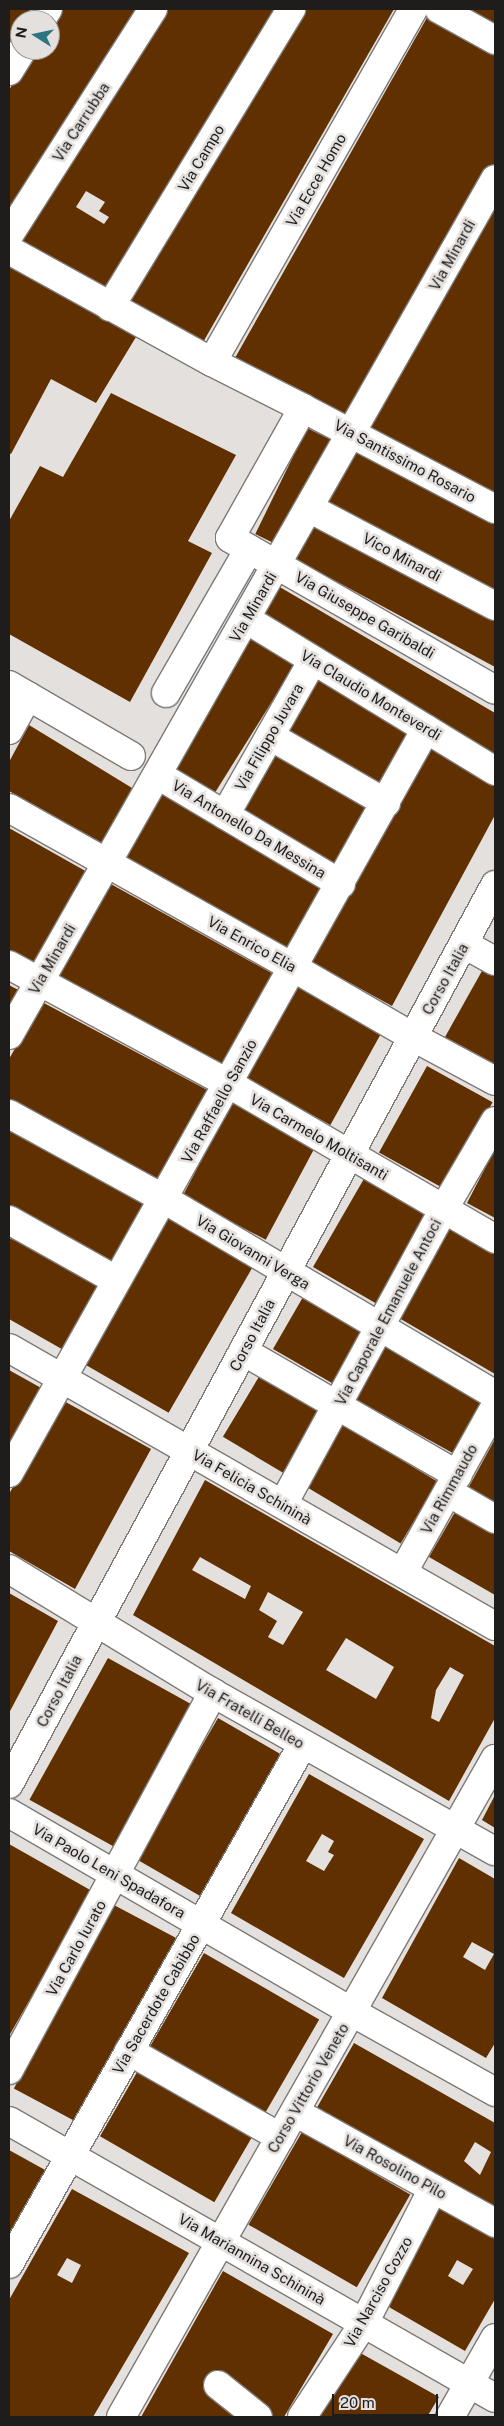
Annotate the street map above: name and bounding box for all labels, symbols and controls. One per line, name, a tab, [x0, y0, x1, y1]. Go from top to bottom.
north arrow	[10, 10, 60, 60]
text: N	[12, 26, 30, 39]
street label: Via Carrubba	[49, 79, 113, 165]
street label: Via Campo	[174, 121, 228, 195]
street label: Via Ecce Homo	[282, 130, 350, 230]
street label: Via Minardi	[425, 216, 479, 294]
street label: Via Santissimo Rosario	[331, 416, 479, 506]
street label: Vico Minardi	[360, 529, 444, 585]
street label: Via Giuseppe Garibaldi	[292, 568, 438, 662]
street label: Via Minardi	[226, 569, 280, 645]
street label: Via Claudio Monteverdi	[297, 646, 445, 744]
street label: Via Filippo Juvara	[231, 680, 307, 794]
street label: Via Antonello Da Messina	[169, 776, 329, 882]
street label: Via Enrico Elia	[204, 912, 300, 976]
street label: Via Minardi	[25, 921, 79, 997]
street label: Corso Italia	[418, 940, 472, 1018]
street label: Via Raffaello Sanzio	[177, 1036, 261, 1166]
street label: Via Carmelo Moltisanti	[247, 1090, 391, 1184]
street label: Via Giovanni Verga	[193, 1211, 313, 1293]
street label: Via Caporale Emanuele Antoci	[331, 1215, 445, 1409]
street label: Corso Italia	[225, 1296, 279, 1374]
street label: Via Rimmaudo	[417, 1441, 481, 1537]
street label: Via Felicia Schininà	[189, 1446, 315, 1528]
street label: Corso Italia	[32, 1652, 86, 1730]
street label: Via Fratelli Belleo	[192, 1676, 308, 1752]
street label: Via Paolo Leni Spadafora	[29, 1820, 189, 1922]
street label: Via Carlo Iurato	[42, 1897, 110, 1999]
street label: Via Sacerdote Cabibbo	[108, 1931, 204, 2077]
street label: Corso Vittorio Veneto	[263, 2019, 353, 2157]
street label: Via Rosolino Pilo	[340, 2131, 450, 2203]
street label: Via Mariannina Schininà	[175, 2210, 329, 2308]
street label: Via Narciso Cozzo	[340, 2233, 416, 2351]
scale bar	[334, 2384, 440, 2416]
text: 20 m	[340, 2394, 375, 2411]

